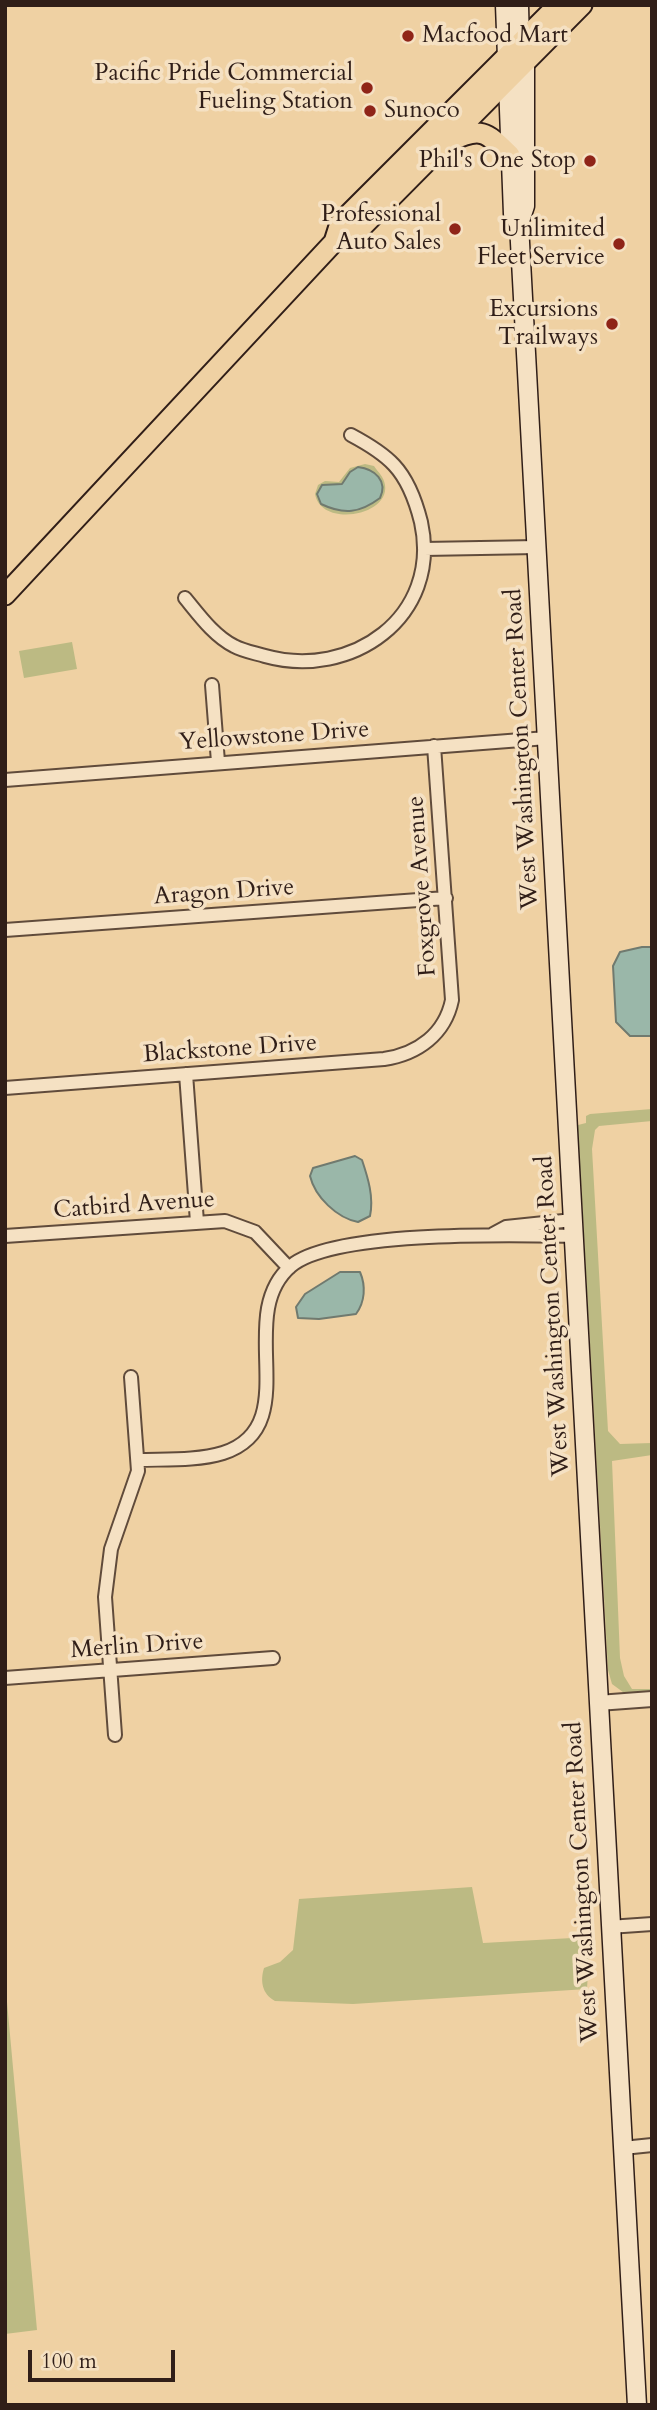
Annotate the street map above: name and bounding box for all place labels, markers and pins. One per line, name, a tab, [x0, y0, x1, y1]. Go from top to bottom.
place label: Macfood Mart	[422, 22, 568, 50]
marker: Macfood Mart	[400, 28, 416, 44]
place label: Pacific Pride Commercial Fueling Station	[94, 60, 353, 116]
marker: Pacific Pride Commercial Fueling Station	[359, 80, 375, 96]
place label: Sunoco	[384, 97, 460, 125]
marker: Sunoco	[362, 103, 378, 119]
place label: Phil's One Stop	[419, 147, 576, 175]
marker: Phil's One Stop	[582, 153, 598, 169]
place label: Professional Auto Sales	[321, 201, 441, 257]
place label: Unlimited Fleet Service	[477, 216, 605, 272]
marker: Professional Auto Sales	[447, 221, 463, 237]
marker: Unlimited Fleet Service	[611, 236, 627, 252]
place label: Excursions Trailways	[489, 296, 598, 352]
marker: Excursions Trailways	[604, 316, 620, 332]

